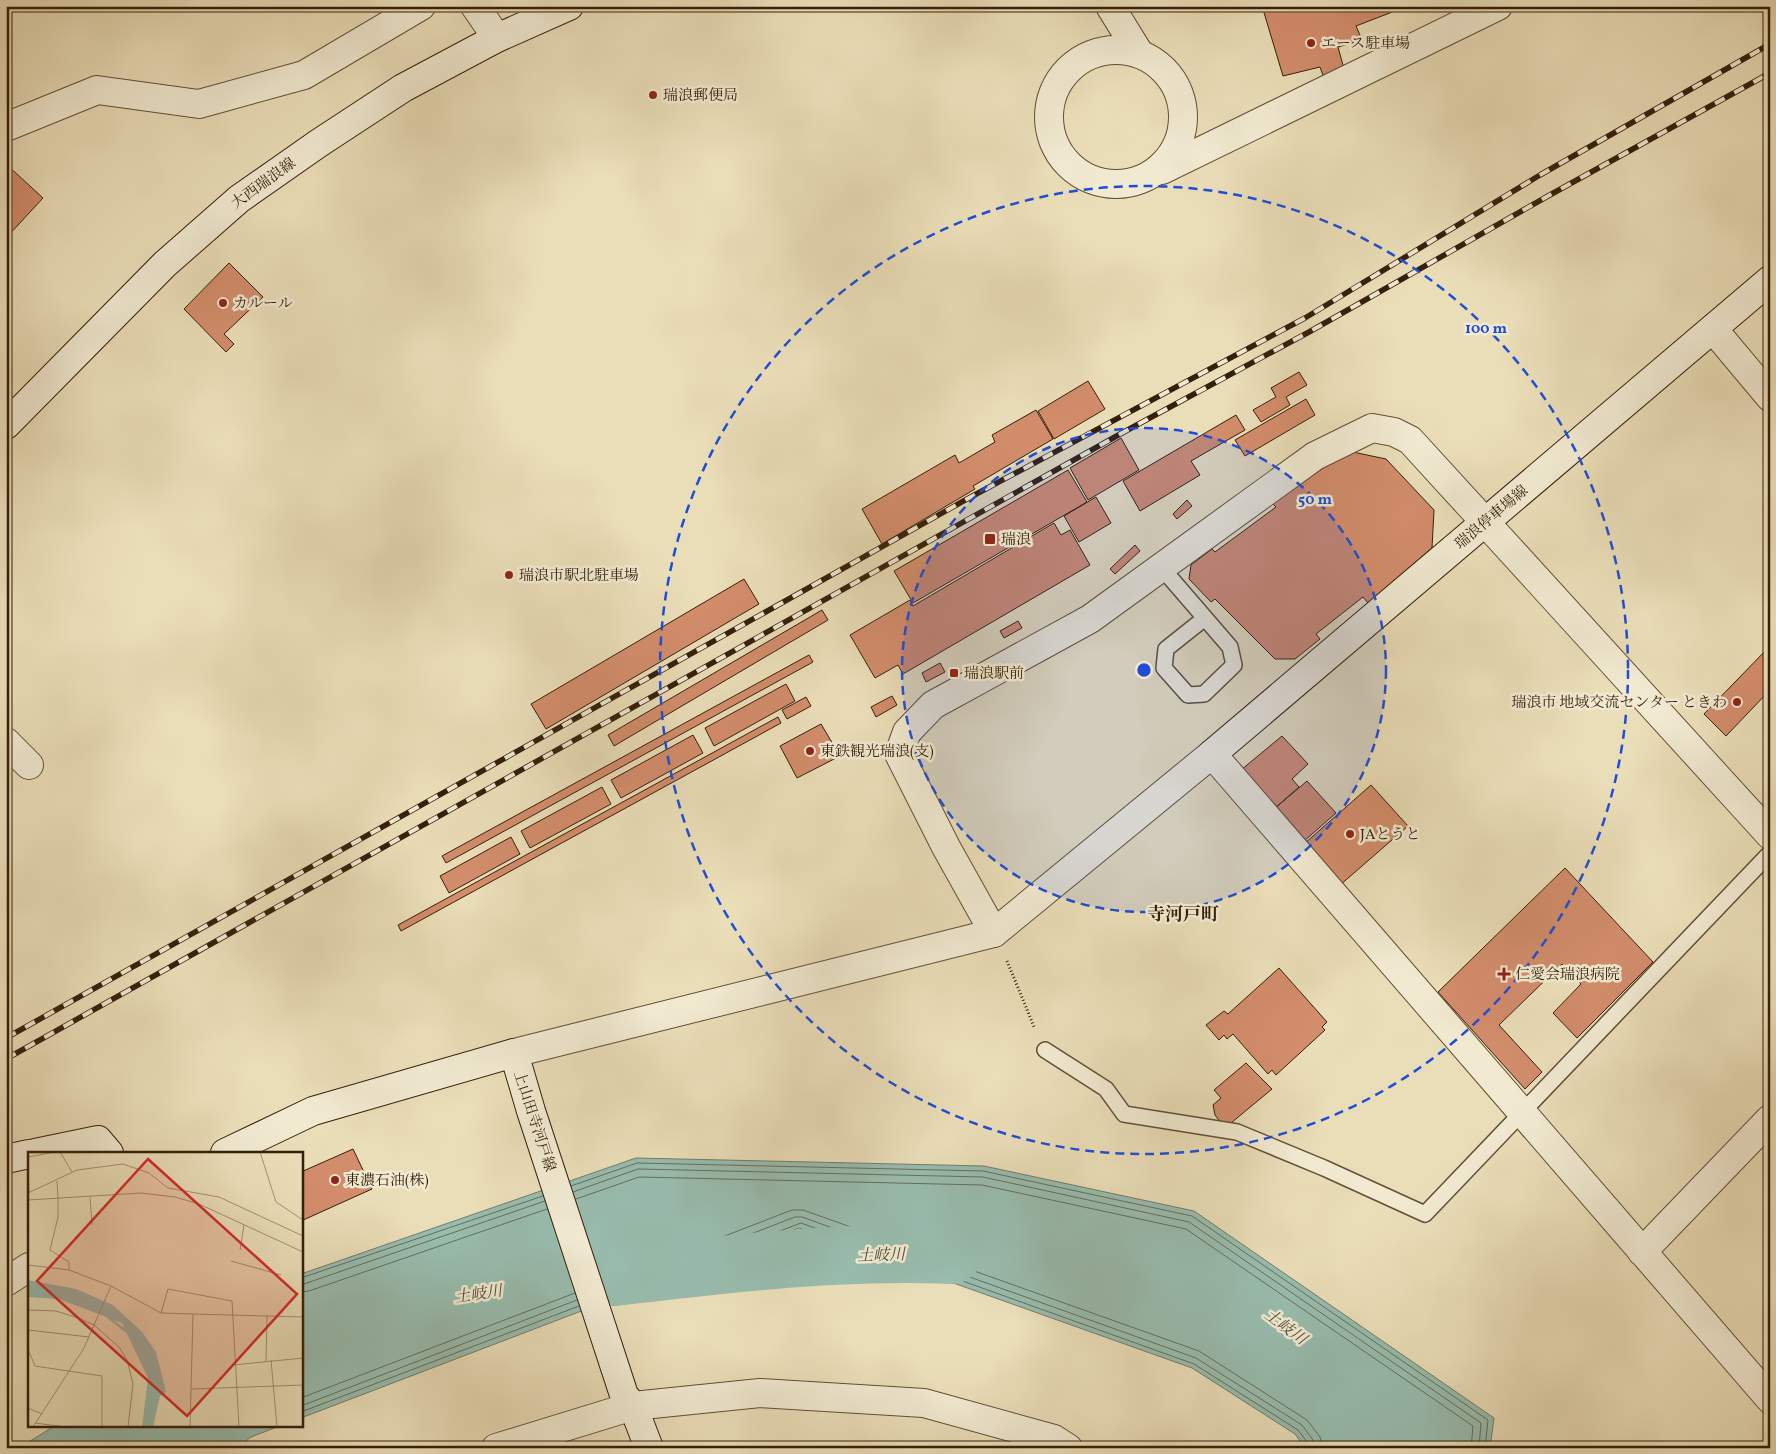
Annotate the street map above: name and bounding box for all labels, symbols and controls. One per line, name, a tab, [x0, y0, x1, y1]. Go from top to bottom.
place label: エース駐車場	[1321, 34, 1410, 55]
marker: エース駐車場	[1305, 37, 1317, 49]
place label: 瑞浪郵便局	[663, 86, 738, 107]
marker: 瑞浪郵便局	[647, 89, 659, 101]
street label: 大西瑞浪線	[227, 154, 300, 215]
place label: カルール	[233, 294, 293, 315]
marker: カルール	[217, 297, 229, 309]
text: 100 m	[1465, 319, 1508, 340]
street label: 瑞浪停車場線	[1451, 481, 1533, 555]
text: 50 m	[1298, 490, 1332, 511]
place label: 瑞浪	[1001, 530, 1031, 551]
marker: 瑞浪	[983, 532, 997, 546]
place label: 瑞浪市駅北駐車場	[519, 566, 639, 587]
marker: 瑞浪市駅北駐車場	[503, 569, 515, 581]
centre of rings	[1135, 661, 1153, 679]
place label: 瑞浪駅前	[964, 664, 1024, 685]
marker: 瑞浪駅前	[948, 667, 960, 679]
place label: 瑞浪市 地域交流センター ときわ	[1512, 693, 1727, 714]
marker: 瑞浪市 地域交流センター ときわ	[1731, 696, 1743, 708]
place label: 東鉄観光瑞浪(支)	[820, 742, 934, 763]
marker: 東鉄観光瑞浪(支)	[804, 745, 816, 757]
place label: JAとうと	[1360, 825, 1421, 846]
marker: JAとうと	[1344, 828, 1356, 840]
district label: 寺河戸町	[1147, 903, 1219, 928]
place label: 仁愛会瑞浪病院	[1515, 965, 1620, 986]
marker: 仁愛会瑞浪病院	[1497, 967, 1511, 981]
street label: 上山田寺河戸線	[507, 1068, 560, 1175]
inset map	[28, 1152, 302, 1426]
place label: 東濃石油(株)	[345, 1171, 429, 1192]
marker: 東濃石油(株)	[329, 1174, 341, 1186]
water label: 土岐川	[857, 1244, 907, 1268]
water label: 土岐川	[453, 1280, 506, 1309]
water label: 土岐川	[1259, 1304, 1312, 1352]

